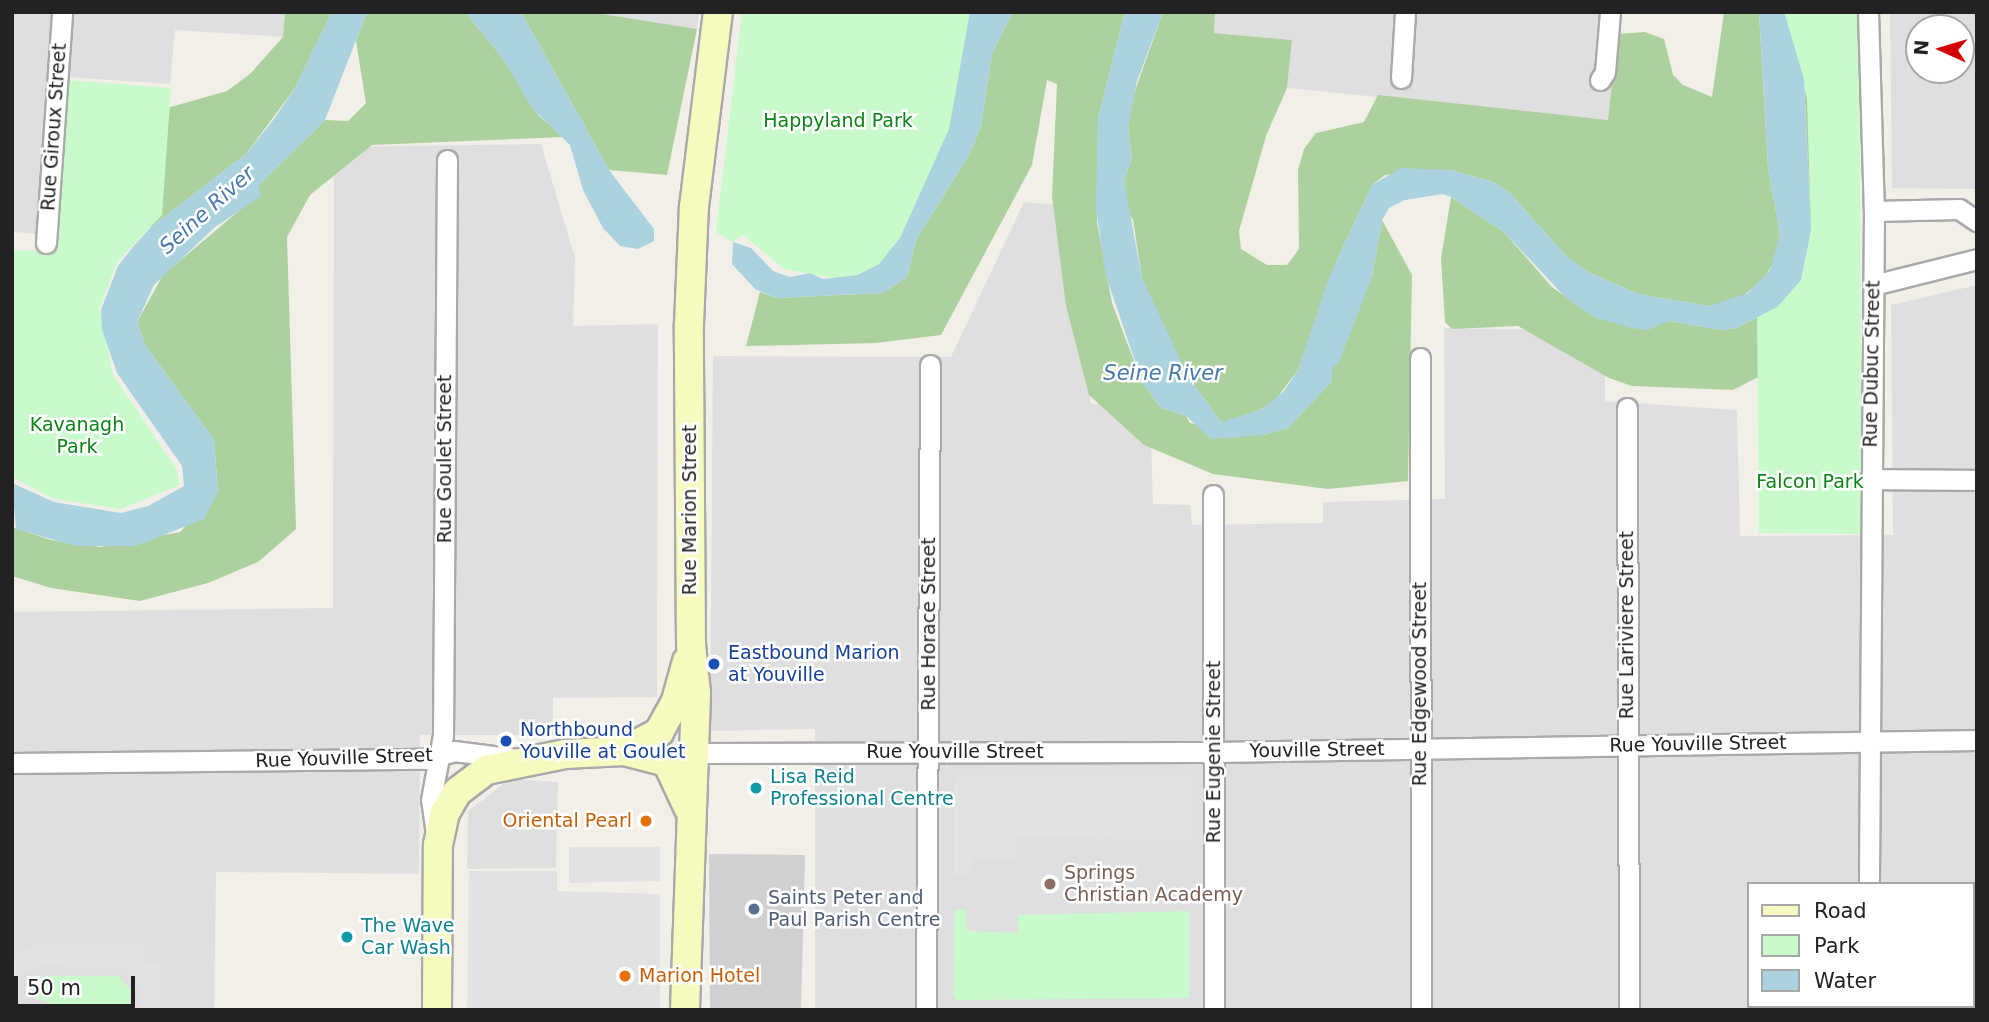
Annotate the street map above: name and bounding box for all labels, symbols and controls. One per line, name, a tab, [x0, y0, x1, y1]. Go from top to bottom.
north arrow	[1905, 14, 1975, 84]
text: N	[1910, 39, 1933, 56]
street label: Rue Giroux Street	[37, 42, 71, 212]
park label: Happyland Park	[763, 110, 913, 132]
water label: Seine River	[154, 161, 260, 259]
street label: Rue Dubuc Street	[1859, 280, 1885, 448]
water label: Seine River	[1103, 360, 1223, 386]
street label: Rue Goulet Street	[434, 375, 456, 543]
park label: Kavanagh Park	[30, 414, 124, 458]
street label: Rue Marion Street	[679, 425, 701, 595]
park label: Falcon Park	[1756, 471, 1864, 493]
street label: Rue Lariviere Street	[1616, 531, 1638, 719]
street label: Rue Horace Street	[918, 537, 940, 711]
street label: Rue Edgewood Street	[1409, 582, 1431, 786]
place label: Eastbound Marion at Youville	[728, 642, 900, 686]
marker: Eastbound Marion at Youville	[706, 656, 722, 672]
street label: Rue Eugenie Street	[1203, 661, 1225, 843]
place label: Northbound Youville at Goulet	[520, 719, 685, 763]
street label: Rue Youville Street	[1609, 731, 1787, 757]
marker: Northbound Youville at Goulet	[498, 733, 514, 749]
street label: Youville Street	[1249, 737, 1385, 763]
street label: Rue Youville Street	[866, 741, 1044, 763]
street label: Rue Youville Street	[255, 744, 433, 772]
place label: Lisa Reid Professional Centre	[770, 766, 954, 810]
marker: Lisa Reid Professional Centre	[748, 780, 764, 796]
place label: Oriental Pearl	[503, 810, 632, 832]
marker: Oriental Pearl	[638, 813, 654, 829]
place label: Springs Christian Academy	[1064, 862, 1243, 906]
marker: Springs Christian Academy	[1042, 876, 1058, 892]
legend	[1748, 882, 1975, 1008]
place label: Saints Peter and Paul Parish Centre	[768, 887, 940, 931]
text: Road	[1814, 899, 1867, 923]
marker: Saints Peter and Paul Parish Centre	[746, 901, 762, 917]
place label: The Wave Car Wash	[361, 915, 455, 959]
marker: The Wave Car Wash	[339, 929, 355, 945]
text: Park	[1814, 934, 1859, 958]
scale bar	[18, 962, 138, 1006]
place label: Marion Hotel	[639, 965, 760, 987]
marker: Marion Hotel	[617, 968, 633, 984]
text: Water	[1814, 969, 1876, 993]
text: 50 m	[27, 976, 81, 1000]

